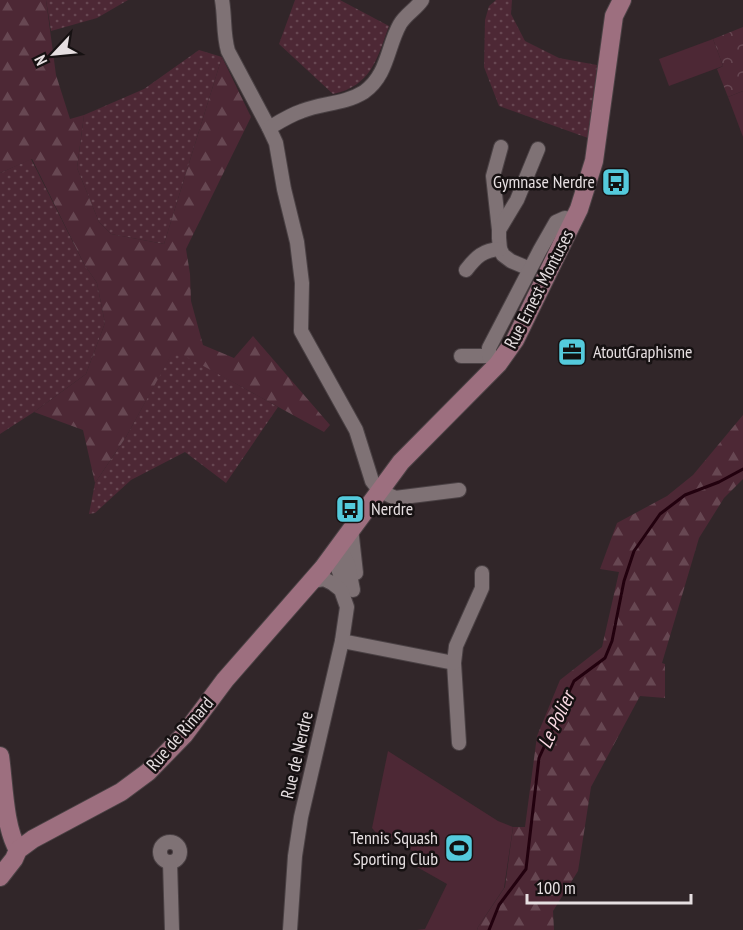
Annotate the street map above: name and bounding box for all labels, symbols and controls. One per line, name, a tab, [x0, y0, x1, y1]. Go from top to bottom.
north arrow	[24, 24, 84, 84]
text: N	[30, 52, 51, 69]
bus stop icon: Gymnase Nerdre	[600, 166, 632, 198]
place label: Gymnase Nerdre	[493, 170, 595, 193]
street label: Rue Ernest Montuses	[499, 226, 578, 352]
office icon: AtoutGraphisme	[556, 336, 588, 368]
place label: AtoutGraphisme	[593, 340, 693, 363]
bus stop icon: Nerdre	[334, 493, 366, 525]
place label: Nerdre	[371, 497, 413, 520]
water label: Le Polier	[532, 685, 581, 753]
street label: Rue de Rimard	[141, 692, 218, 776]
street label: Rue de Nerdre	[275, 709, 318, 801]
place label: Tennis Squash Sporting Club	[350, 826, 438, 870]
sports icon: Tennis Squash Sporting Club	[443, 832, 475, 864]
scale bar	[527, 867, 690, 905]
text: 100 m	[536, 876, 576, 899]

